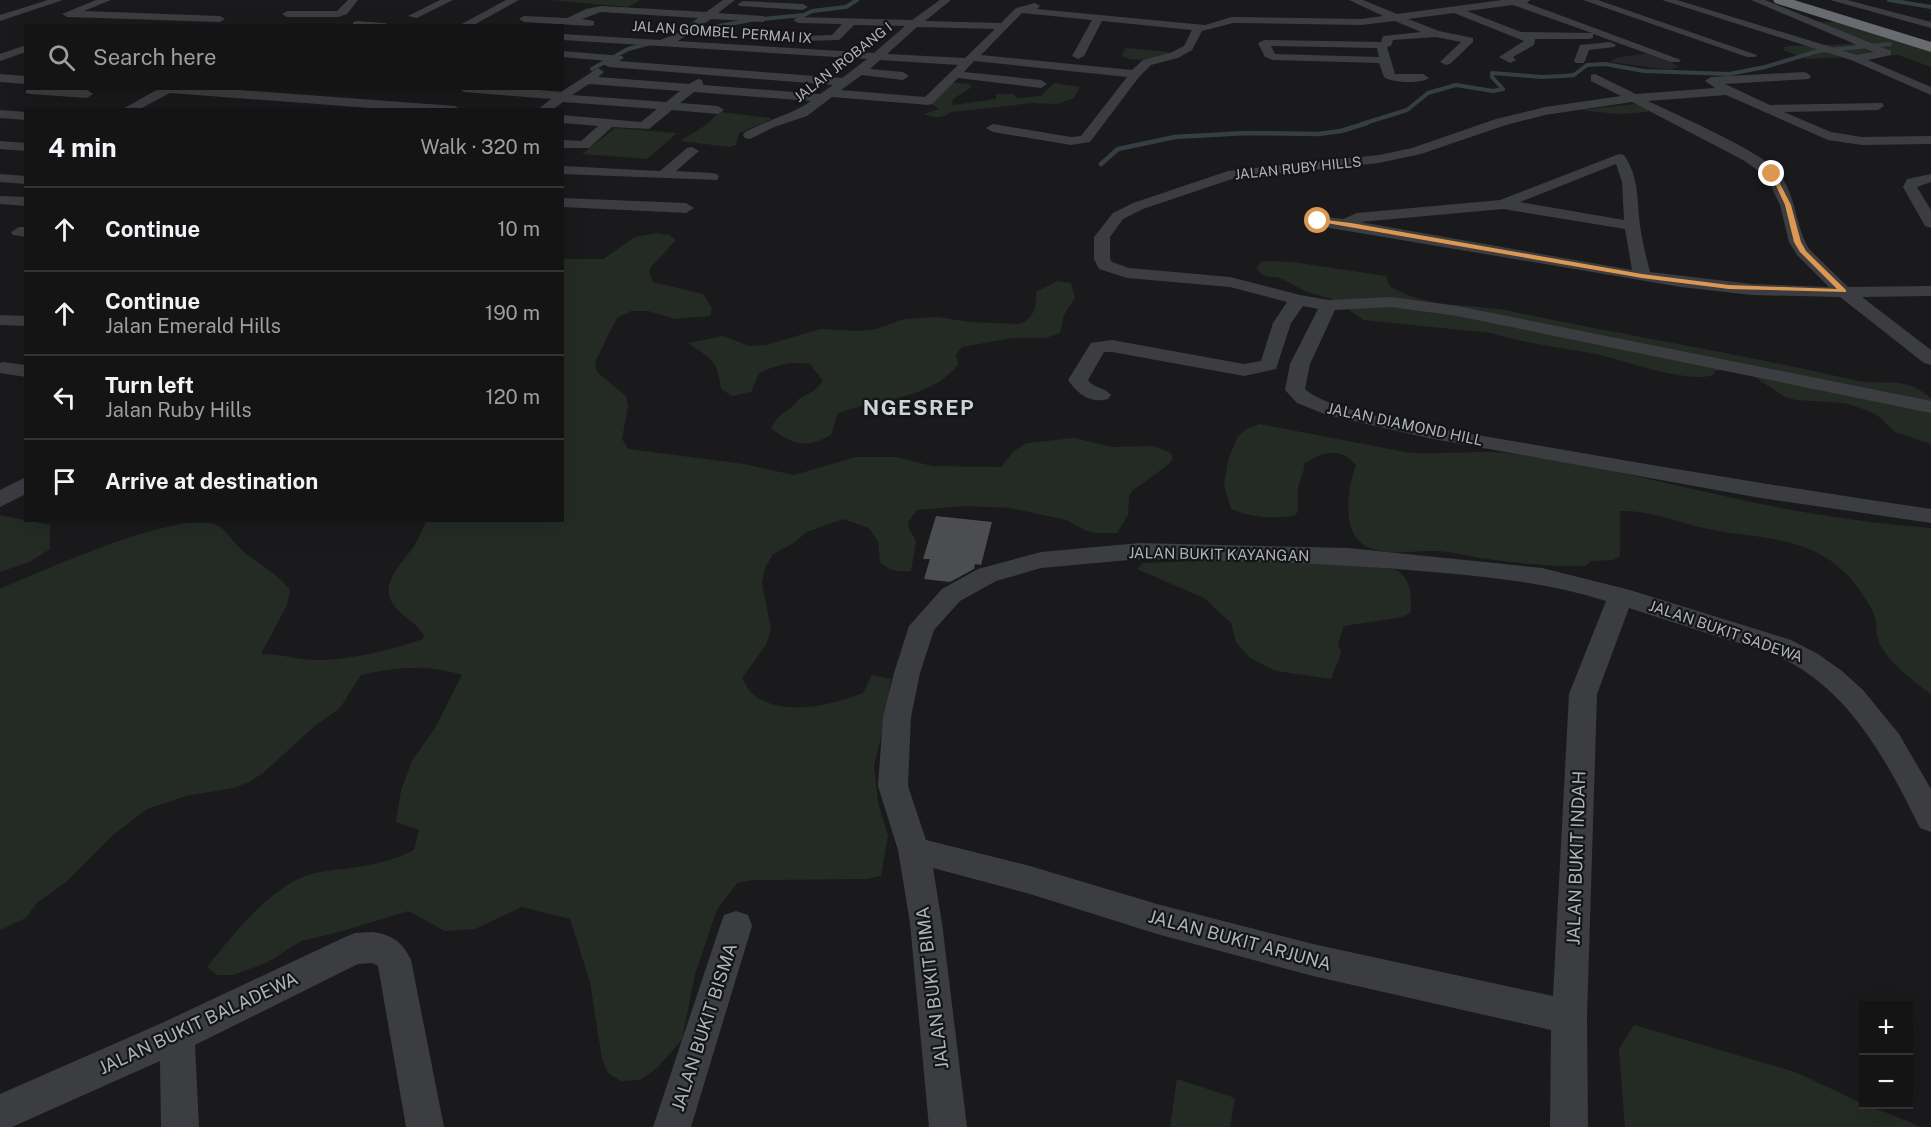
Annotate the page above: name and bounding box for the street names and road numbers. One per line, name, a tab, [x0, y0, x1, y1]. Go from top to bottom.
street label: JALAN GOMBEL PERMAI IX	[632, 18, 813, 46]
street label: JALAN JROBANG I	[791, 19, 895, 105]
street label: JALAN RUBY HILLS	[1234, 153, 1362, 183]
street label: JALAN DIAMOND HILL	[1326, 399, 1484, 449]
street label: JALAN BUKIT KAYANGAN	[1128, 544, 1310, 564]
street label: JALAN BUKIT SADEWA	[1647, 597, 1805, 665]
street label: JALAN BUKIT INDAH	[1562, 770, 1590, 946]
street label: JALAN BUKIT BIMA	[912, 905, 952, 1070]
street label: JALAN BUKIT ARJUNA	[1146, 905, 1334, 975]
street label: JALAN BUKIT BISMA	[667, 940, 741, 1114]
street label: JALAN BUKIT BALADEWA	[95, 967, 301, 1078]

